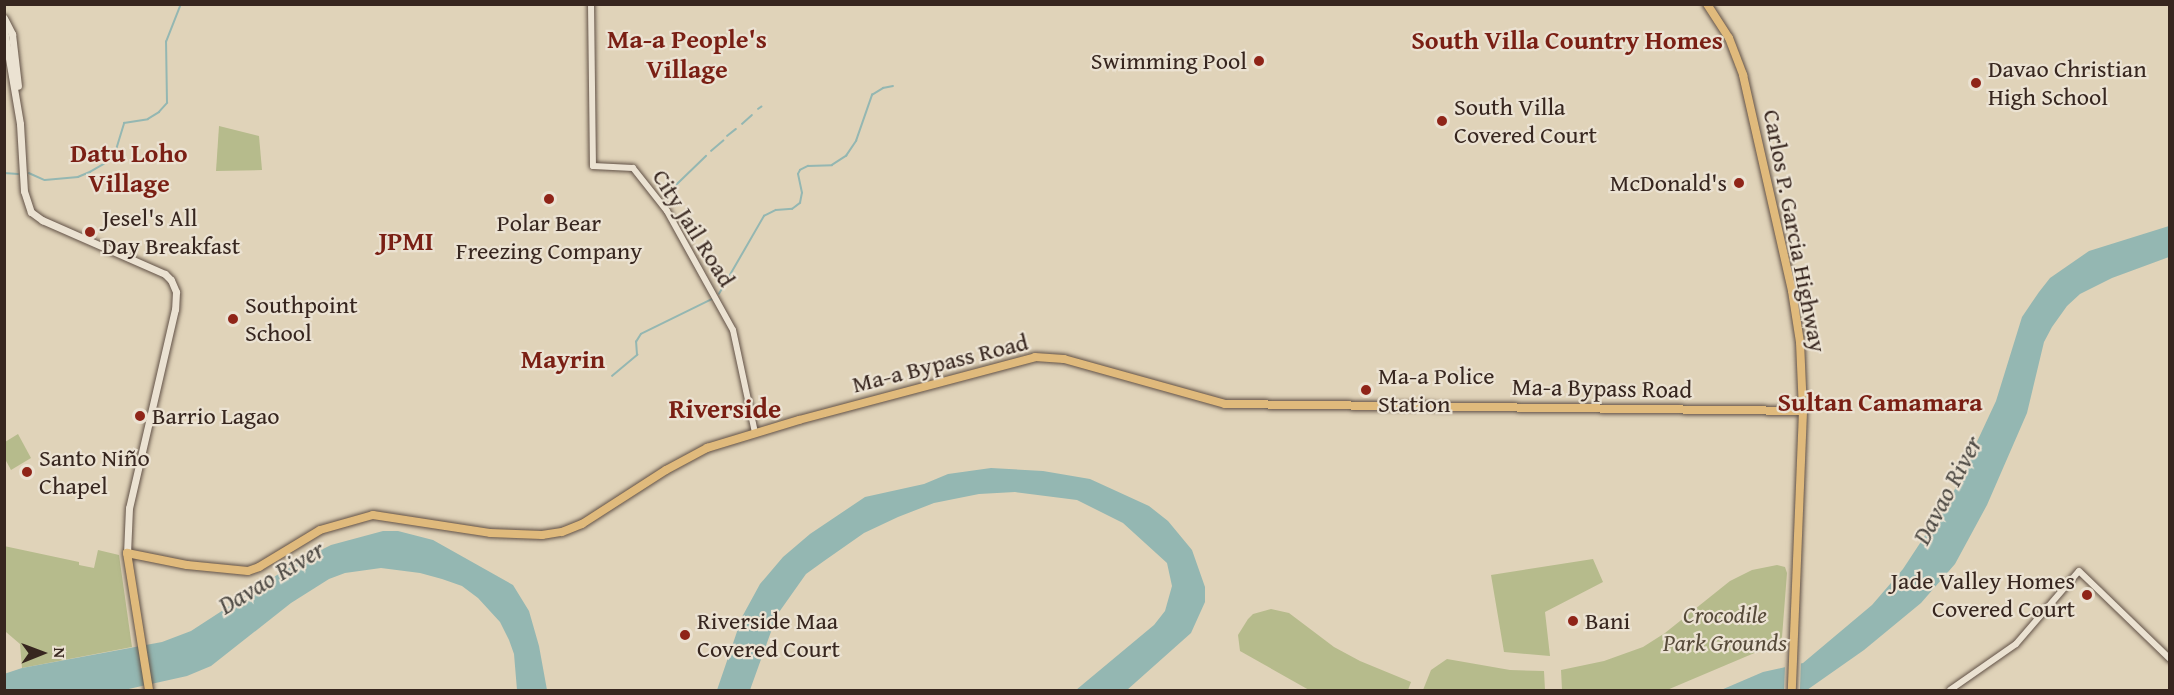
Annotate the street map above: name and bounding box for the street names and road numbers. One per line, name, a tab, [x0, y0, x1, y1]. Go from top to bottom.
street label: Carlos P. Garcia Highway	[1757, 107, 1833, 355]
street label: City Jail Road	[646, 164, 742, 292]
street label: Ma-a Bypass Road	[849, 327, 1031, 399]
street label: Ma-a Bypass Road	[1512, 372, 1692, 404]

